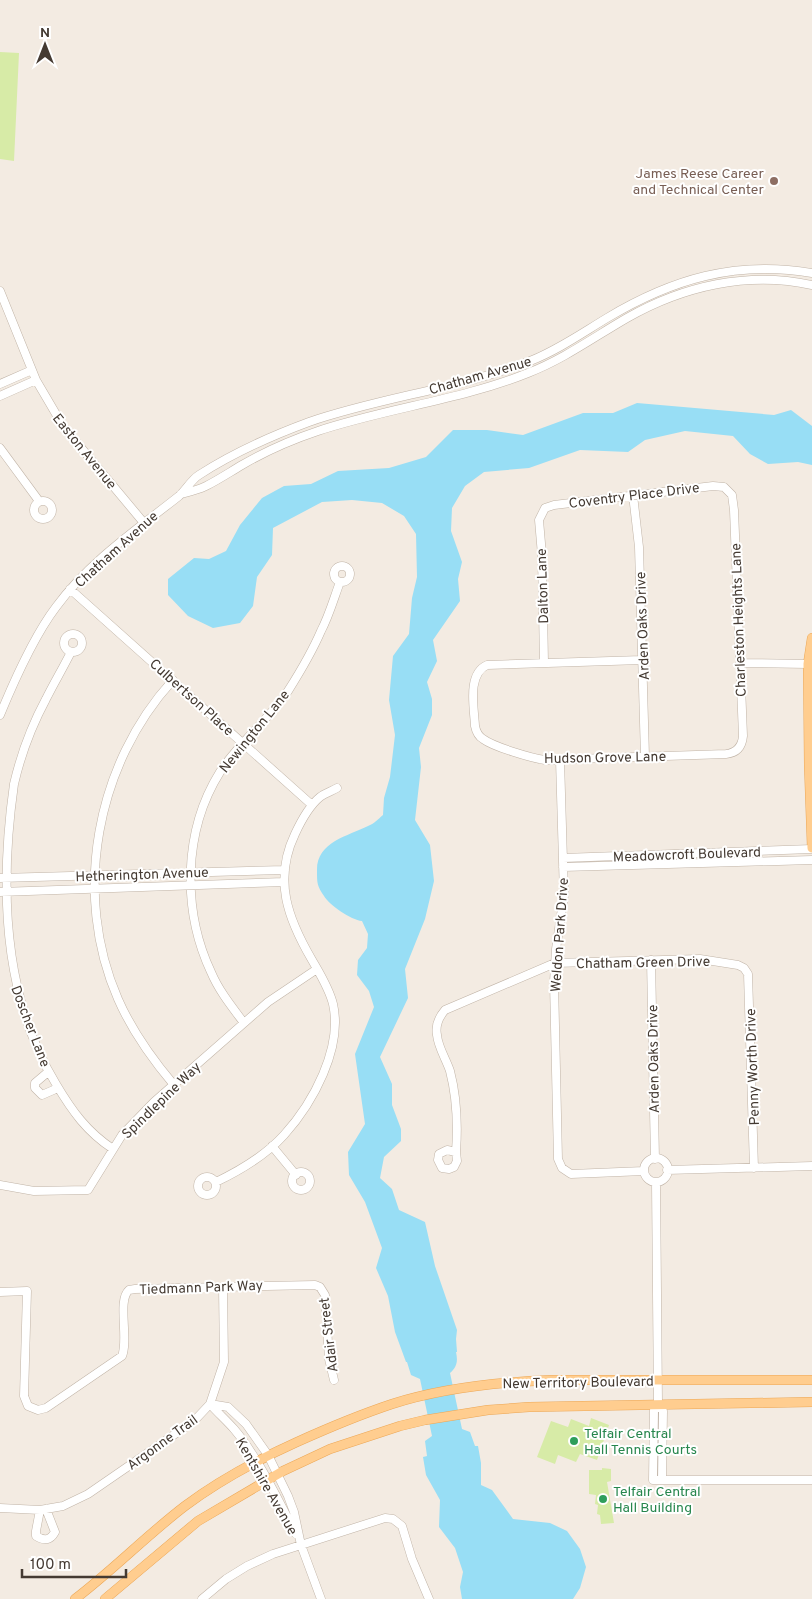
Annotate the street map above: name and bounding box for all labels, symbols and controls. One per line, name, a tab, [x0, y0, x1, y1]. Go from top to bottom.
north arrow	[20, 20, 70, 70]
text: N	[40, 25, 50, 42]
place label: James Reese Career and Technical Center	[633, 166, 765, 199]
marker: James Reese Career and Technical Center	[768, 175, 780, 187]
street label: Chatham Avenue	[427, 354, 534, 399]
street label: Easton Avenue	[48, 411, 120, 493]
street label: Coventry Place Drive	[568, 480, 700, 513]
street label: Chatham Avenue	[72, 508, 162, 592]
street label: Charleston Heights Lane	[728, 543, 751, 697]
street label: Dalton Lane	[534, 548, 553, 624]
street label: Arden Oaks Drive	[633, 571, 654, 681]
street label: Culbertson Place	[145, 656, 237, 740]
street label: Newington Lane	[216, 687, 294, 777]
street label: Hudson Grove Lane	[544, 749, 666, 768]
street label: Meadowcroft Boulevard	[613, 844, 761, 867]
street label: Hetherington Avenue	[75, 865, 209, 886]
street label: Weldon Park Drive	[548, 877, 573, 993]
street label: Chatham Green Drive	[576, 954, 710, 973]
street label: Doscher Lane	[6, 983, 53, 1070]
street label: Arden Oaks Drive	[645, 1004, 664, 1114]
street label: Penny Worth Drive	[743, 1008, 764, 1126]
street label: Spindlepine Way	[119, 1059, 205, 1143]
street label: Tiedmann Park Way	[139, 1278, 263, 1299]
street label: Adair Street	[316, 1296, 343, 1373]
street label: New Territory Boulevard	[502, 1374, 654, 1393]
street label: Argonne Trail	[124, 1412, 202, 1475]
place label: Telfair Central Hall Tennis Courts	[584, 1426, 697, 1459]
street label: Kentshire Avenue	[231, 1435, 300, 1538]
marker: Telfair Central Hall Tennis Courts	[568, 1435, 580, 1447]
place label: Telfair Central Hall Building	[613, 1484, 701, 1517]
marker: Telfair Central Hall Building	[597, 1493, 609, 1505]
scale bar	[22, 1546, 126, 1578]
text: 100 m	[30, 1556, 71, 1575]

